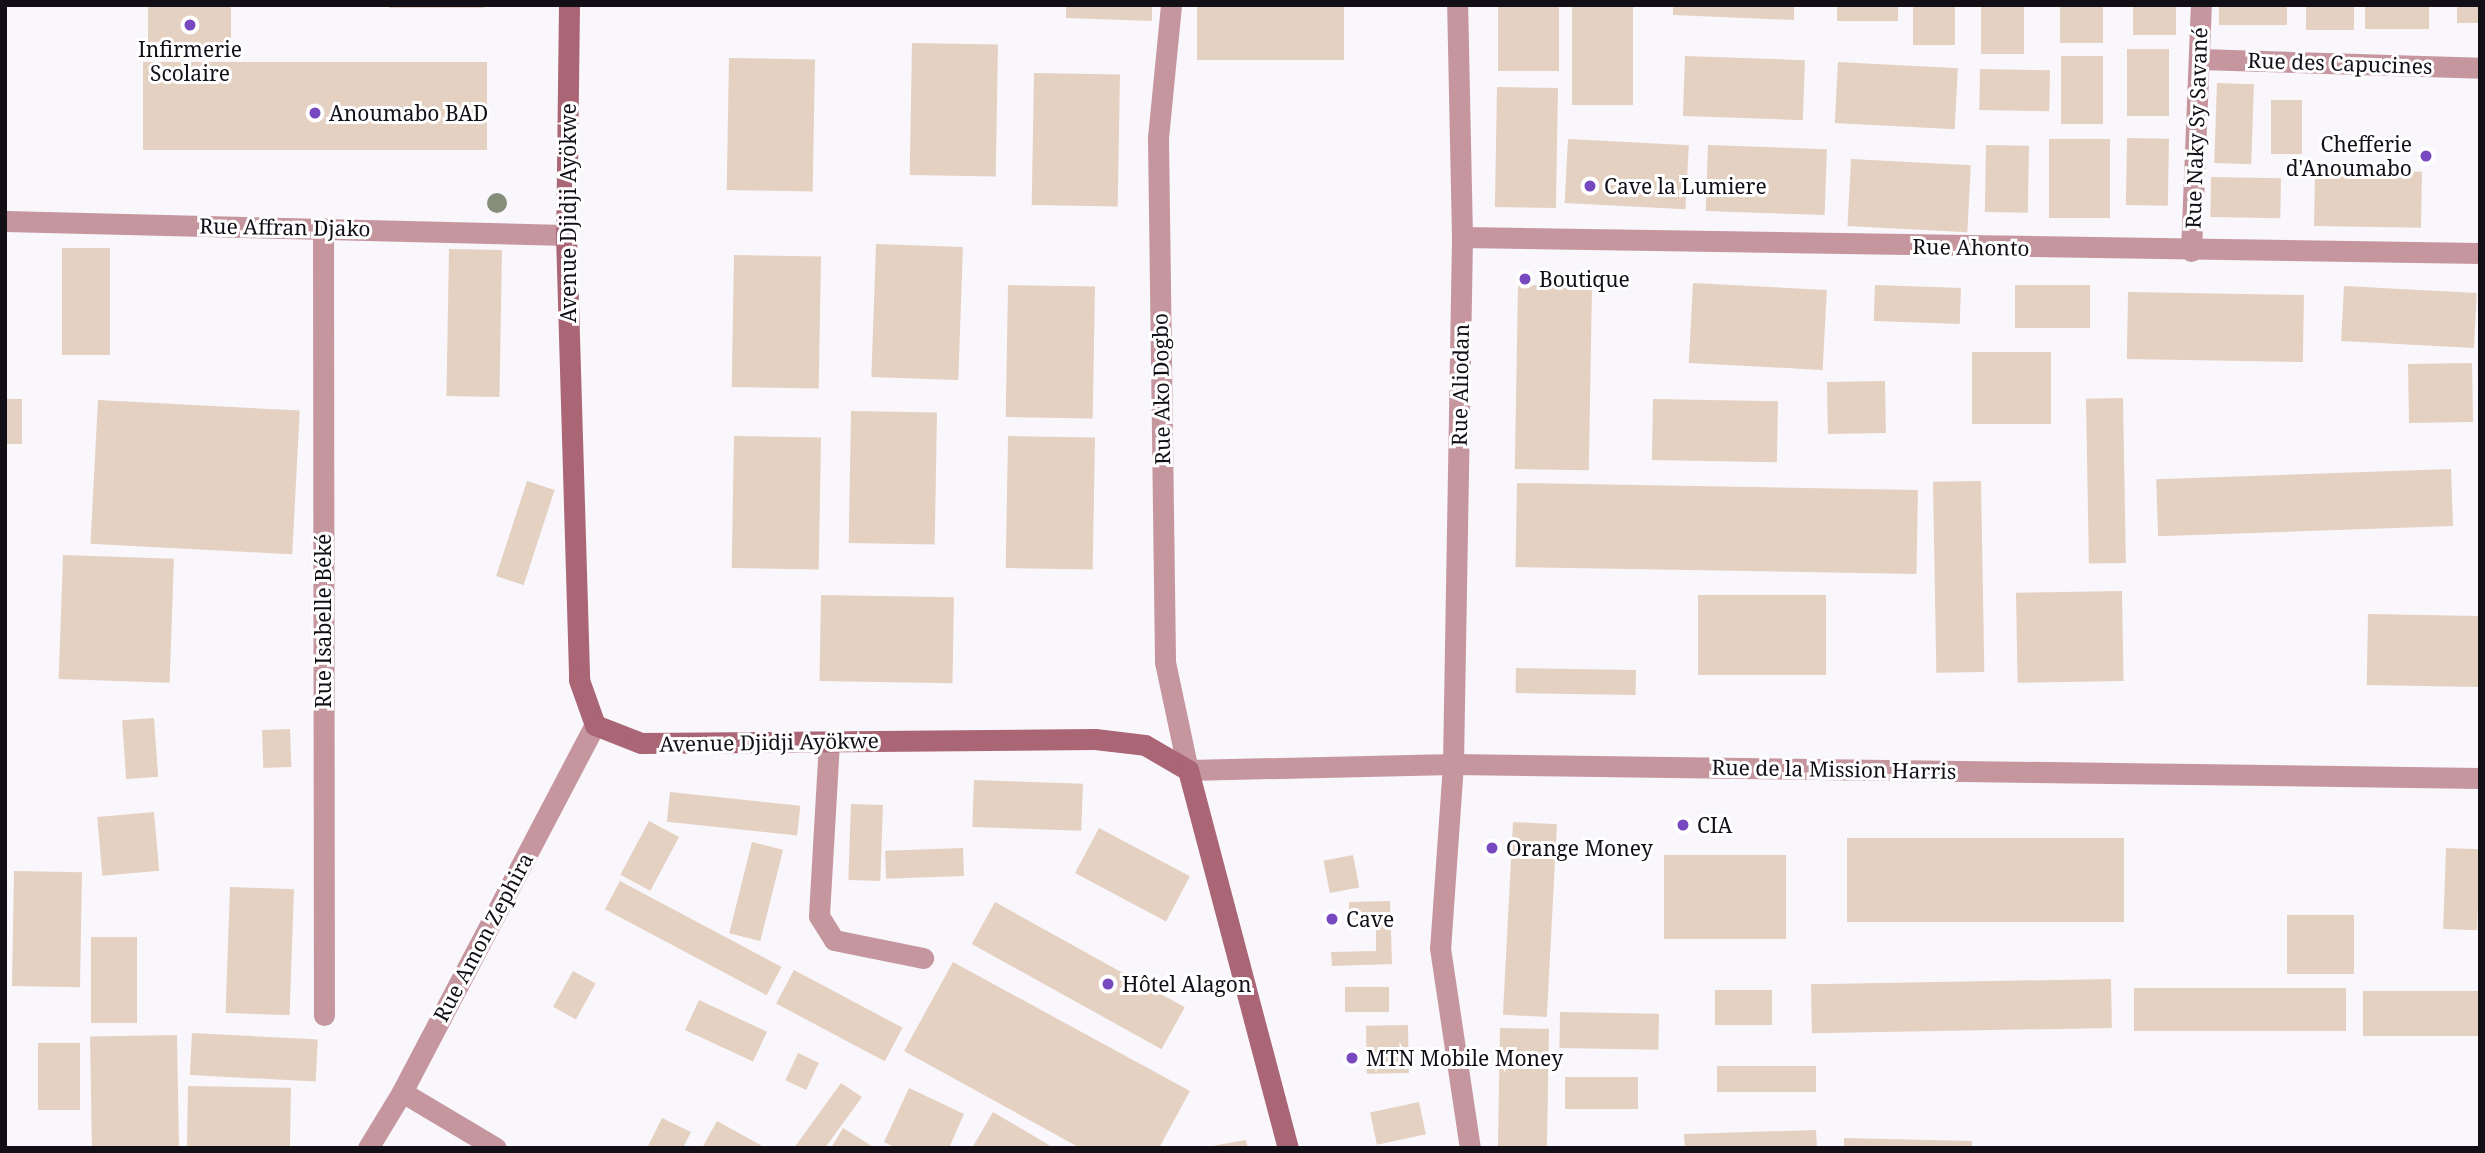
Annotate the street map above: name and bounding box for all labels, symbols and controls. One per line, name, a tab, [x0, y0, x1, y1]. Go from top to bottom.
marker: Infirmerie Scolaire	[182, 17, 198, 33]
street label: Rue Naky Sy Savané	[2180, 27, 2212, 229]
place label: Infirmerie Scolaire	[138, 36, 242, 86]
street label: Rue des Capucines	[2247, 47, 2433, 79]
place label: Anoumabo BAD	[329, 100, 488, 126]
street label: Avenue Djidji Ayökwe	[555, 103, 581, 323]
marker: Anoumabo BAD	[307, 105, 323, 121]
place label: Chefferie d'Anoumabo	[2286, 131, 2412, 181]
marker: Chefferie d'Anoumabo	[2418, 148, 2434, 164]
place label: Cave la Lumiere	[1604, 173, 1767, 199]
marker: Cave la Lumiere	[1582, 178, 1598, 194]
street label: Rue Affran Djako	[199, 213, 371, 241]
street label: Rue Ahonto	[1912, 233, 2030, 261]
place label: Boutique	[1539, 266, 1630, 292]
marker: Boutique	[1517, 271, 1533, 287]
street label: Rue Ako Dogbo	[1147, 313, 1175, 465]
street label: Rue Aliodan	[1446, 324, 1474, 446]
street label: Rue Isabelle Béké	[310, 534, 336, 708]
street label: Avenue Djidji Ayökwe	[659, 727, 879, 757]
street label: Rue de la Mission Harris	[1711, 754, 1957, 784]
place label: CIA	[1697, 812, 1732, 838]
marker: CIA	[1675, 817, 1691, 833]
place label: Orange Money	[1506, 835, 1653, 861]
marker: Orange Money	[1484, 840, 1500, 856]
street label: Rue Amon Zephira	[428, 848, 538, 1026]
place label: Cave	[1346, 906, 1394, 932]
marker: Cave	[1324, 911, 1340, 927]
place label: Hôtel Alagon	[1122, 971, 1251, 997]
marker: Hôtel Alagon	[1100, 976, 1116, 992]
place label: MTN Mobile Money	[1366, 1045, 1563, 1071]
marker: MTN Mobile Money	[1344, 1050, 1360, 1066]

